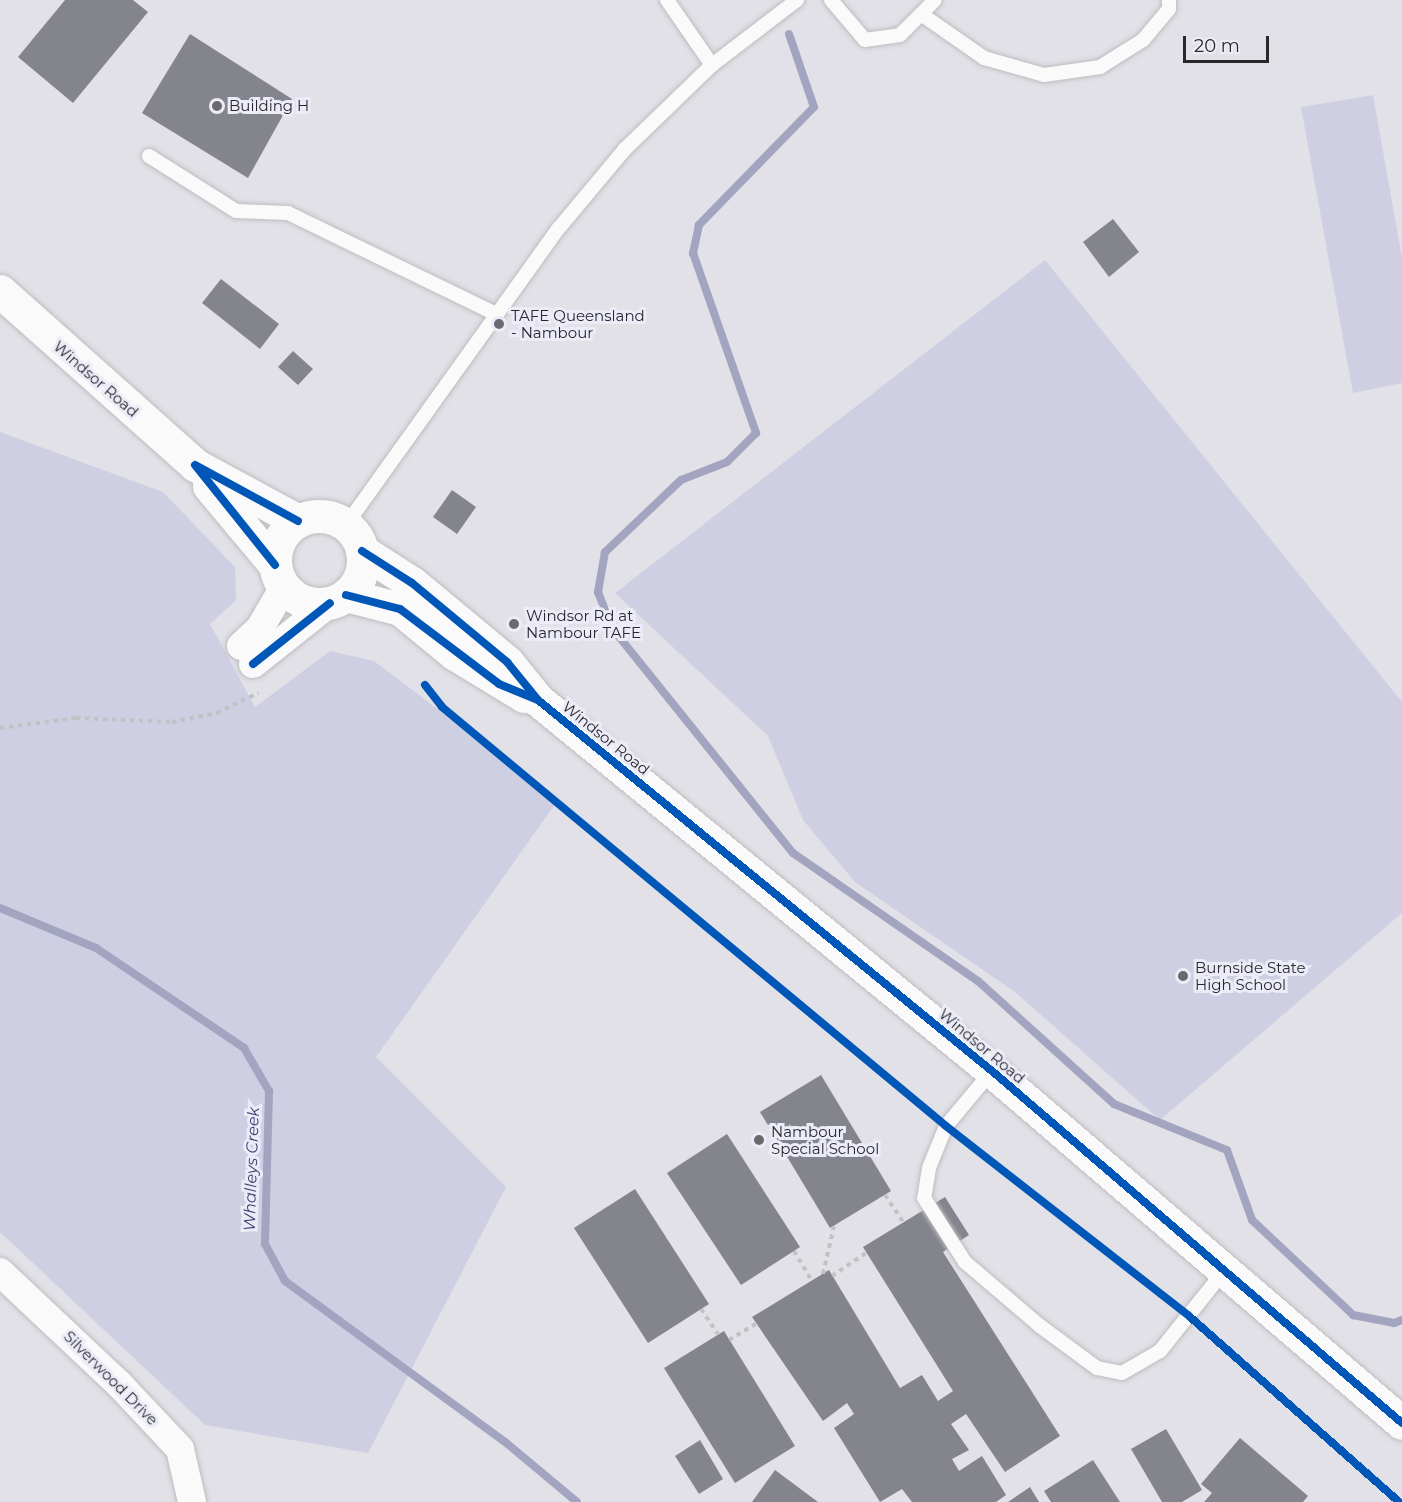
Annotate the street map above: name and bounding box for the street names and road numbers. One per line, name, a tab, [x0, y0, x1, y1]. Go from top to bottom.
street label: Windsor Road	[50, 337, 142, 421]
street label: Windsor Road	[559, 697, 653, 779]
street label: Windsor Road	[935, 1005, 1029, 1087]
street label: Silverwood Drive	[60, 1327, 162, 1429]

